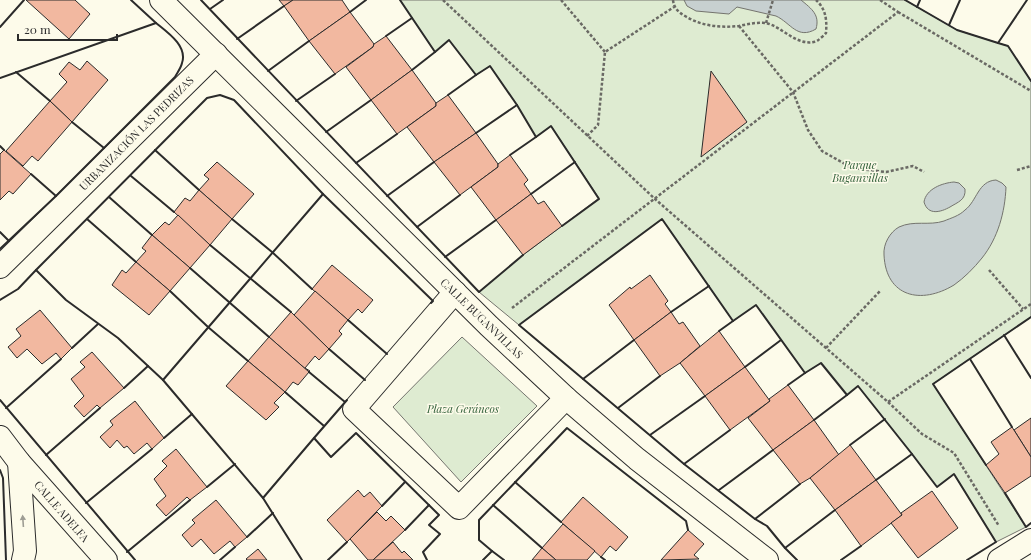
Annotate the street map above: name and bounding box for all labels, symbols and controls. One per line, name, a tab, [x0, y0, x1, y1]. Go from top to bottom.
scale bar	[18, 16, 117, 42]
text: 20 m	[24, 21, 51, 37]
street label: URBANIZACIÓN LAS PEDRIZAS	[76, 72, 197, 193]
park label: Parque Buganvillas	[831, 157, 889, 185]
street label: CALLE BUGANVILLAS	[437, 275, 527, 361]
park label: Plaza Geráneos	[426, 401, 500, 416]
street label: CALLE ADELFA	[31, 477, 93, 545]
one-way arrow	[20, 514, 26, 527]

